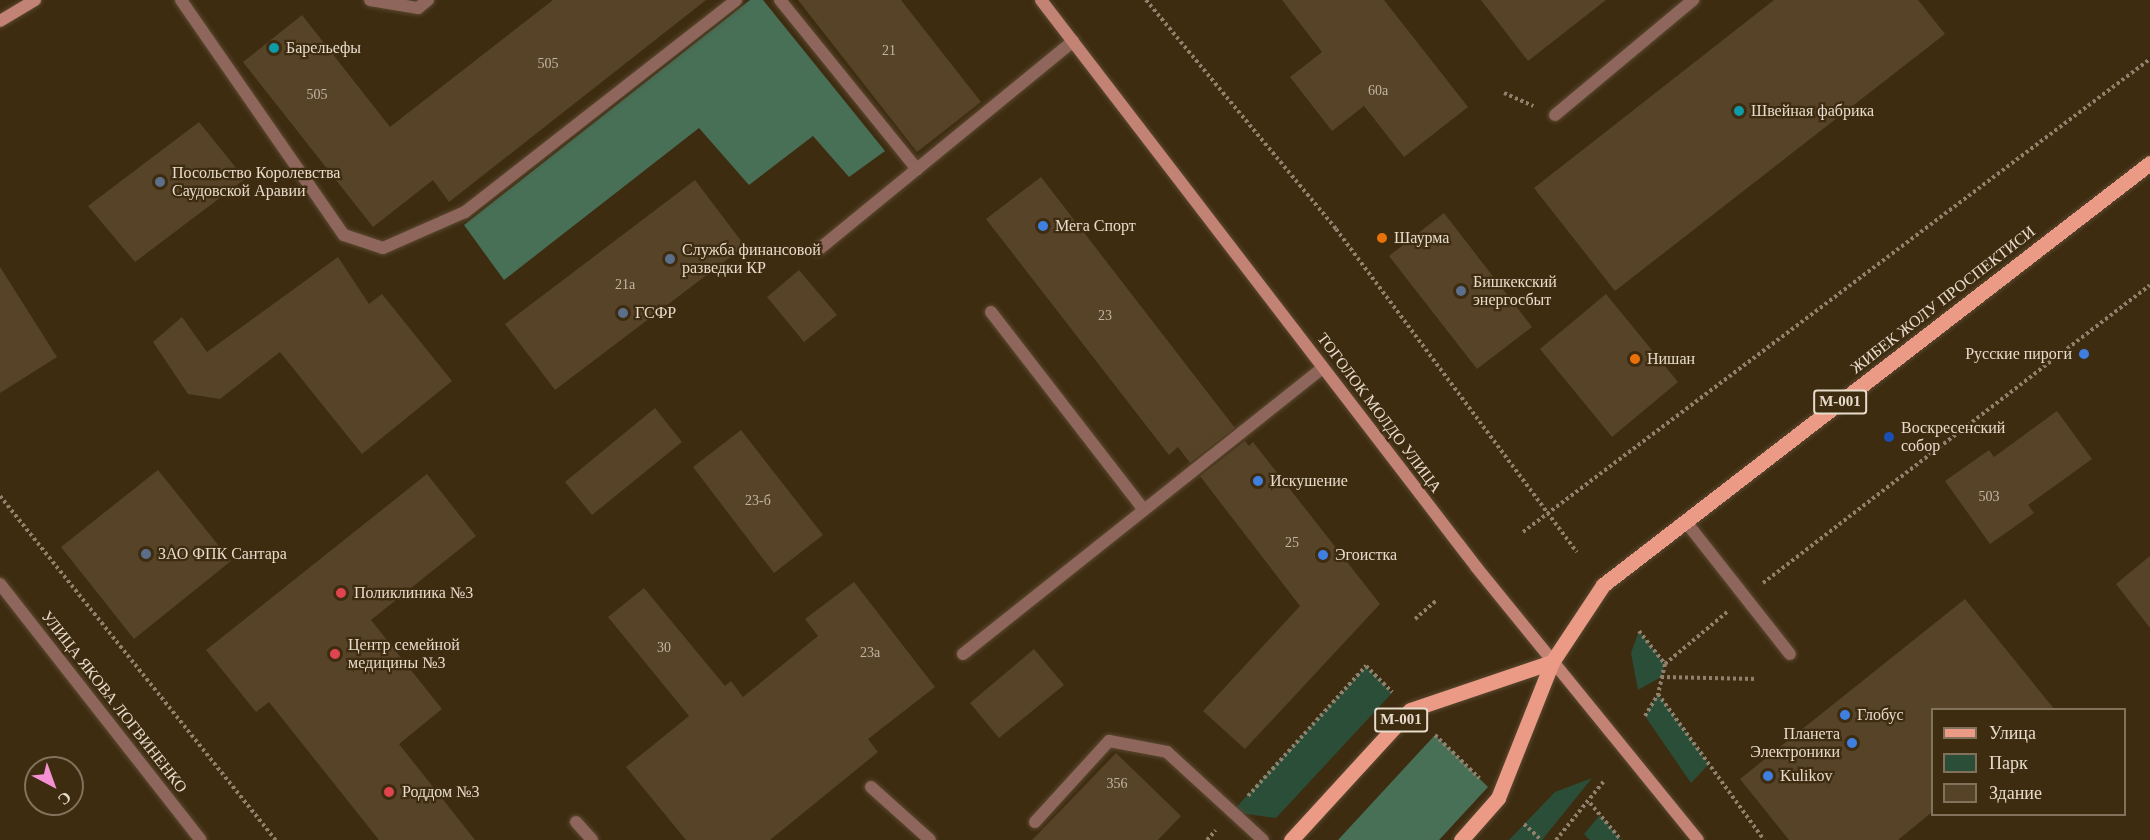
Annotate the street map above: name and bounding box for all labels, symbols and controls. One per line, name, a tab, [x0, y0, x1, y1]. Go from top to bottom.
place label: Барельефы	[286, 38, 361, 58]
marker: Барельефы	[267, 41, 281, 55]
house number: 21	[882, 43, 896, 59]
house number: 505	[538, 56, 558, 72]
house number: 60а	[1368, 83, 1388, 99]
house number: 505	[306, 87, 328, 103]
place label: Швейная фабрика	[1751, 101, 1874, 121]
marker: Швейная фабрика	[1732, 104, 1746, 118]
place label: Посольство Королевства Саудовской Аравии	[172, 163, 340, 201]
marker: Посольство Королевства Саудовской Аравии	[153, 175, 167, 189]
place label: Мега Спорт	[1055, 216, 1136, 236]
marker: Мега Спорт	[1036, 219, 1050, 233]
street label: ЖИБЕК ЖОЛУ ПРОСПЕКТИСИ	[1847, 222, 2039, 378]
place label: Шаурма	[1394, 228, 1449, 248]
marker: Шаурма	[1375, 231, 1389, 245]
place label: Служба финансовой разведки КР	[682, 240, 821, 278]
marker: Служба финансовой разведки КР	[663, 252, 677, 266]
place label: Бишкекский энергосбыт	[1473, 272, 1557, 310]
house number: 21а	[615, 277, 635, 293]
marker: Бишкекский энергосбыт	[1454, 284, 1468, 298]
place label: ГСФР	[635, 303, 676, 323]
marker: ГСФР	[616, 306, 630, 320]
house number: 23	[1098, 308, 1112, 324]
street label: ТОГОЛОК МОЛДО УЛИЦА	[1313, 329, 1445, 497]
place label: Русские пироги	[1965, 344, 2072, 364]
marker: Русские пироги	[2077, 347, 2091, 361]
place label: Нишан	[1647, 349, 1695, 369]
marker: Нишан	[1628, 352, 1642, 366]
road number: М-001	[1813, 390, 1867, 414]
place label: Воскресенский собор	[1901, 418, 2005, 456]
marker: Воскресенский собор	[1882, 430, 1896, 444]
place label: Искушение	[1270, 471, 1348, 491]
marker: Искушение	[1251, 474, 1265, 488]
house number: 503	[1978, 489, 2000, 505]
house number: 23-б	[745, 493, 771, 509]
house number: 25	[1285, 535, 1299, 551]
place label: ЗАО ФПК Сантара	[158, 544, 287, 564]
place label: Эгоистка	[1335, 545, 1397, 565]
marker: ЗАО ФПК Сантара	[139, 547, 153, 561]
marker: Эгоистка	[1316, 548, 1330, 562]
place label: Поликлиника №3	[354, 583, 473, 603]
marker: Поликлиника №3	[332, 584, 350, 602]
street label: УЛИЦА ЯКОВА ЛОГВИНЕНКО	[37, 607, 191, 797]
place label: Центр семейной медицины №3	[348, 635, 460, 673]
house number: 30	[657, 640, 671, 656]
marker: Центр семейной медицины №3	[326, 645, 344, 663]
house number: 23а	[860, 645, 880, 661]
place label: Глобус	[1857, 705, 1904, 725]
road number: М-001	[1374, 708, 1428, 732]
marker: Глобус	[1838, 708, 1852, 722]
legend	[1931, 708, 2126, 816]
text: Улица	[1989, 723, 2036, 743]
place label: Планета Электроники	[1750, 724, 1840, 762]
marker: Планета Электроники	[1845, 736, 1859, 750]
text: Парк	[1989, 753, 2028, 773]
north arrow	[24, 756, 84, 816]
place label: Kulikov	[1780, 766, 1832, 786]
marker: Kulikov	[1761, 769, 1775, 783]
house number: 356	[1106, 776, 1128, 792]
place label: Роддом №3	[402, 782, 479, 802]
marker: Роддом №3	[380, 783, 398, 801]
text: Здание	[1989, 783, 2042, 803]
text: С	[55, 788, 75, 809]

